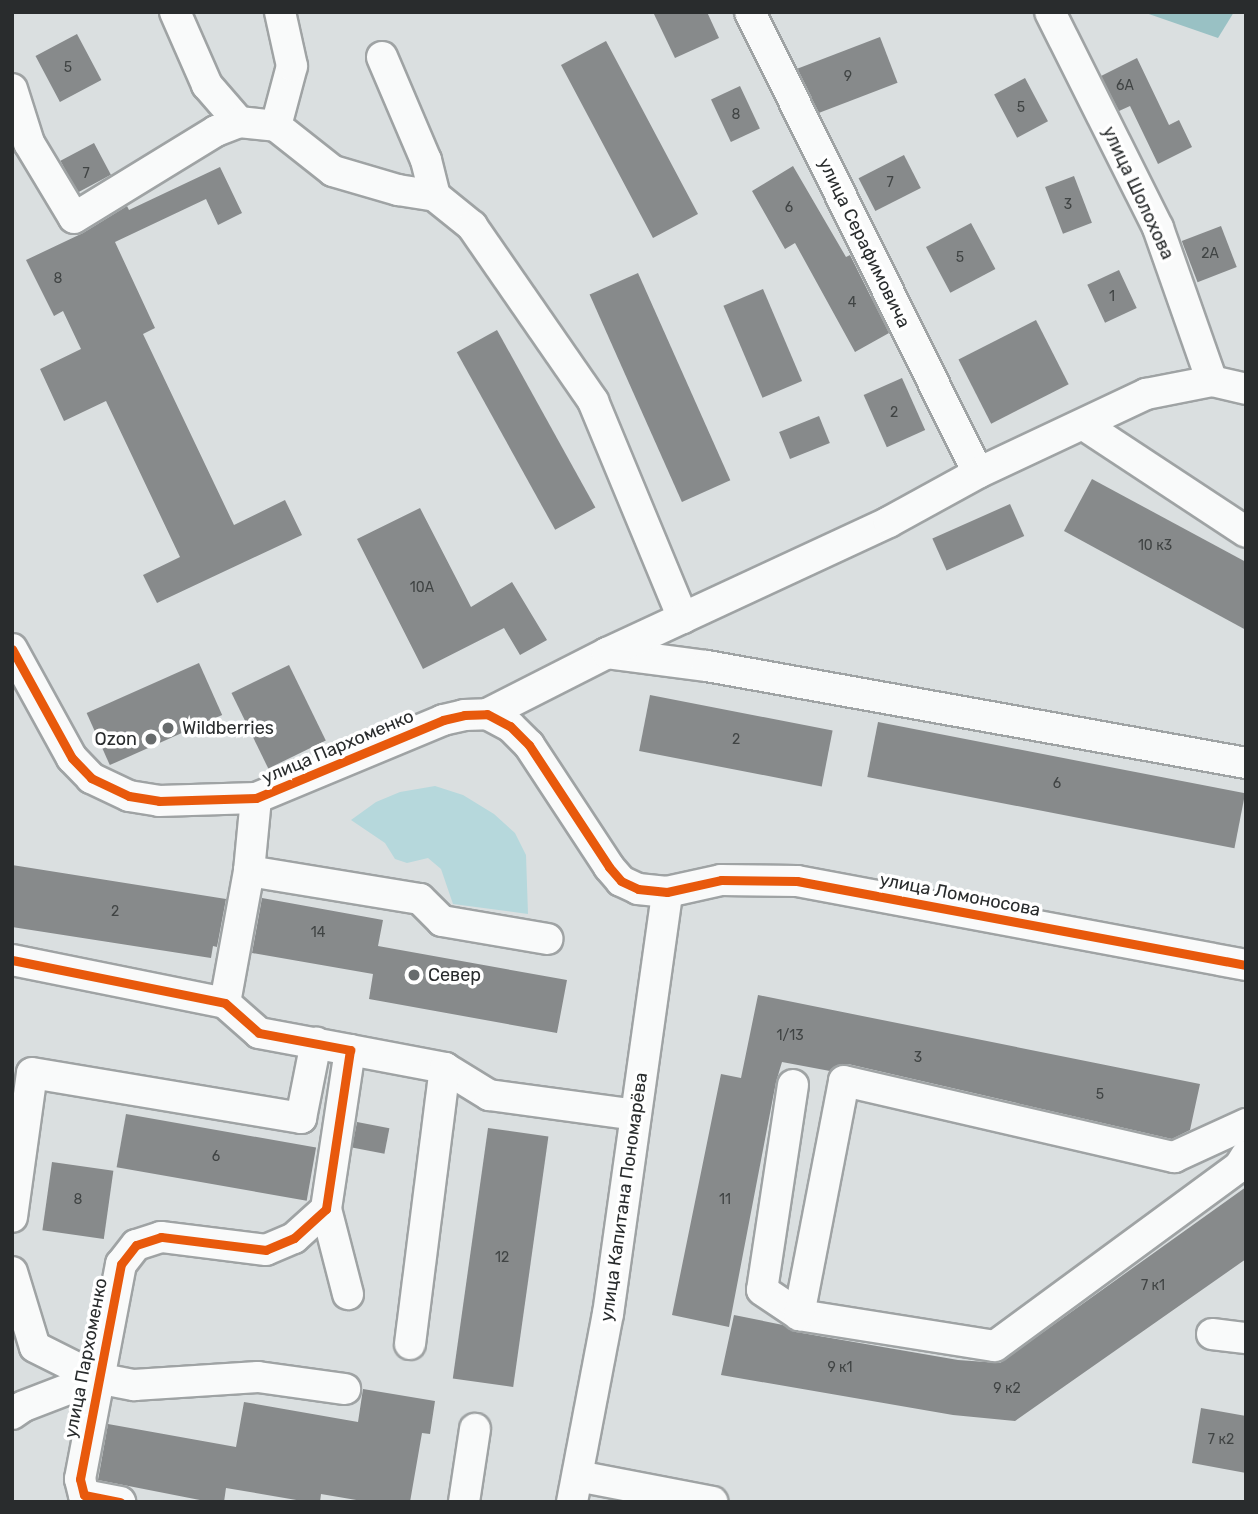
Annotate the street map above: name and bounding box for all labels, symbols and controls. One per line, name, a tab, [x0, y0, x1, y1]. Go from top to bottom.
house number: 5	[64, 60, 72, 76]
house number: 9	[844, 69, 852, 85]
house number: 6А	[1116, 78, 1134, 94]
house number: 5	[1017, 100, 1025, 116]
house number: 8	[732, 107, 740, 123]
street label: улица Шолохова	[1098, 123, 1178, 263]
street label: улица Серафимовича	[813, 155, 915, 331]
house number: 7	[82, 166, 90, 182]
house number: 7	[886, 175, 894, 191]
house number: 3	[1064, 197, 1072, 213]
house number: 6	[785, 200, 793, 216]
house number: 2А	[1201, 246, 1219, 262]
house number: 5	[956, 250, 964, 266]
house number: 8	[54, 271, 62, 287]
house number: 1	[1109, 289, 1115, 305]
house number: 4	[848, 295, 856, 311]
house number: 2	[890, 405, 898, 421]
house number: 10 к3	[1138, 538, 1172, 554]
house number: 10А	[410, 580, 434, 596]
street label: улица Пархоменко	[259, 705, 417, 789]
place label: Wildberries	[182, 717, 274, 739]
marker: Wildberries	[160, 720, 176, 736]
place label: Ozon	[95, 728, 137, 750]
marker: Ozon	[143, 731, 159, 747]
house number: 2	[732, 732, 740, 748]
house number: 6	[1053, 776, 1061, 792]
street label: улица Ломоносова	[878, 869, 1042, 921]
house number: 2	[111, 904, 119, 920]
house number: 14	[311, 925, 325, 941]
place label: Север	[428, 964, 481, 986]
marker: Север	[406, 967, 422, 983]
house number: 1/13	[776, 1028, 804, 1044]
house number: 3	[914, 1050, 922, 1066]
street label: улица Капитана Пономарёва	[596, 1071, 652, 1323]
house number: 5	[1096, 1087, 1104, 1103]
house number: 6	[212, 1149, 220, 1165]
house number: 8	[74, 1192, 82, 1208]
house number: 11	[719, 1192, 731, 1208]
house number: 12	[495, 1250, 509, 1266]
street label: улица Пархоменко	[60, 1276, 112, 1440]
house number: 7 к1	[1141, 1278, 1165, 1294]
house number: 9 к1	[827, 1360, 853, 1376]
house number: 9 к2	[993, 1381, 1021, 1397]
house number: 7 к2	[1208, 1432, 1234, 1448]

